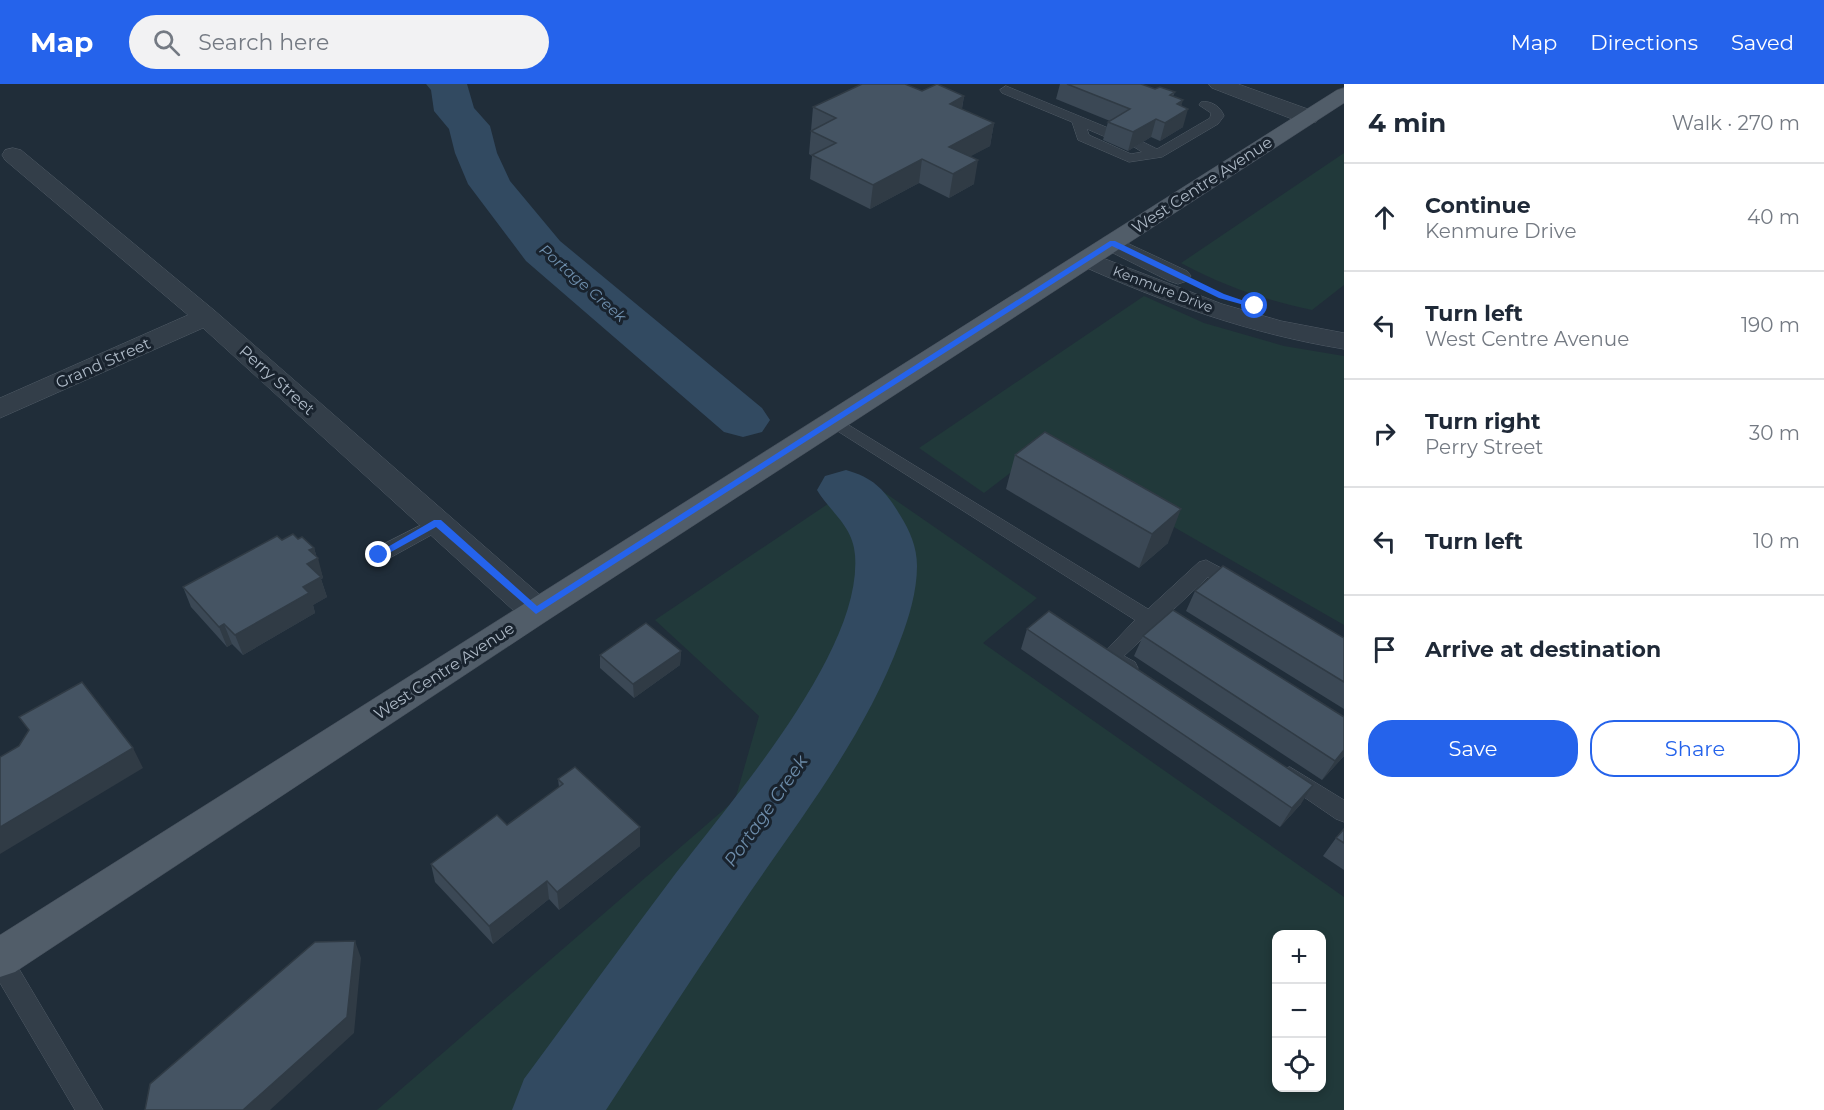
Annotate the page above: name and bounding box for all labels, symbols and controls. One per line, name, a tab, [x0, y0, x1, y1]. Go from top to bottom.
search box	[129, 15, 549, 69]
text: Map	[30, 25, 93, 59]
icon: search	[150, 26, 183, 59]
text: Search here	[198, 29, 329, 56]
text: Map	[1511, 30, 1557, 55]
text: Directions	[1590, 30, 1698, 55]
text: Saved	[1731, 30, 1794, 55]
text: 4 min	[1368, 107, 1446, 139]
text: Walk · 270 m	[1672, 111, 1800, 135]
street label: West Centre Avenue	[1128, 133, 1276, 237]
text: Continue	[1425, 192, 1531, 219]
icon: ahead	[1368, 201, 1401, 234]
text: 40 m	[1747, 205, 1800, 229]
text: Kenmure Drive	[1425, 219, 1576, 243]
water label: Portage Creek	[536, 240, 631, 327]
street label: Kenmure Drive	[1110, 262, 1216, 316]
route start	[1241, 292, 1267, 318]
text: Turn left	[1425, 300, 1523, 327]
icon: left	[1368, 309, 1401, 342]
text: 190 m	[1741, 313, 1800, 337]
text: West Centre Avenue	[1425, 327, 1629, 351]
street label: Grand Street	[53, 333, 154, 392]
street label: Perry Street	[235, 341, 319, 419]
text: Turn right	[1425, 408, 1540, 435]
icon: right	[1368, 417, 1401, 450]
text: 30 m	[1749, 421, 1800, 445]
text: Perry Street	[1425, 435, 1543, 459]
icon: left	[1368, 525, 1401, 558]
text: Turn left	[1425, 528, 1523, 555]
text: 10 m	[1753, 529, 1800, 553]
route end	[365, 541, 391, 567]
street label: West Centre Avenue	[370, 619, 518, 723]
icon: arrive	[1368, 633, 1401, 666]
text: Arrive at destination	[1425, 636, 1661, 663]
button: Save	[1368, 720, 1578, 777]
button: Share	[1590, 720, 1800, 777]
water label: Portage Creek	[719, 750, 813, 871]
map controls	[1272, 930, 1326, 1092]
button: +	[1272, 930, 1326, 984]
button: −	[1272, 984, 1326, 1038]
button: locate	[1272, 1038, 1326, 1092]

